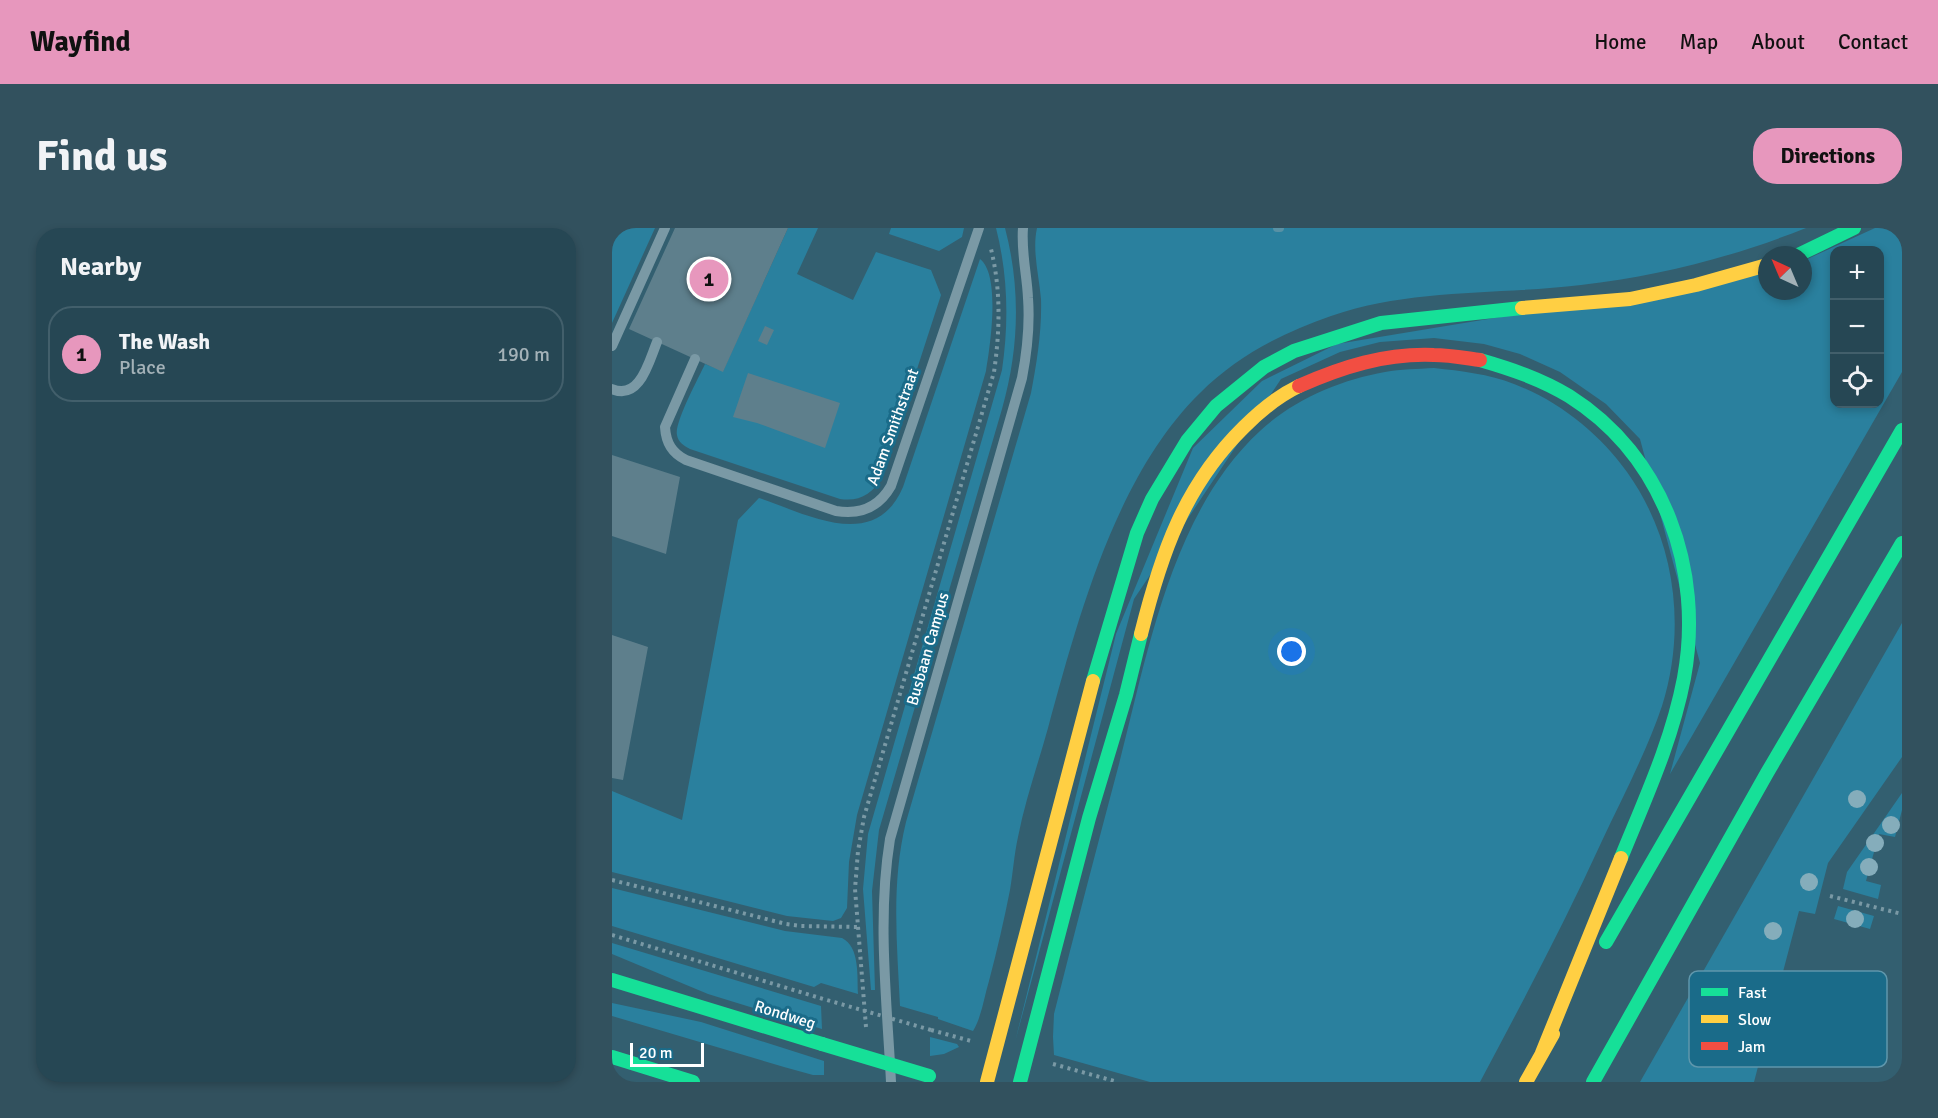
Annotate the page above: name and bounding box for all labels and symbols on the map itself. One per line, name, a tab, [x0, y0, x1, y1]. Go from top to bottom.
north arrow	[1758, 246, 1812, 300]
pin: 1	[690, 256, 728, 302]
street label: Adam Smithstraat	[863, 366, 924, 488]
street label: Busbaan Campus	[902, 590, 954, 708]
your location	[1277, 637, 1306, 666]
legend	[1689, 971, 1887, 1067]
text: Fast	[1738, 983, 1767, 1003]
street label: Rondweg	[752, 996, 818, 1034]
text: Slow	[1738, 1010, 1772, 1030]
text: Jam	[1738, 1037, 1766, 1057]
scale bar	[630, 1040, 704, 1068]

